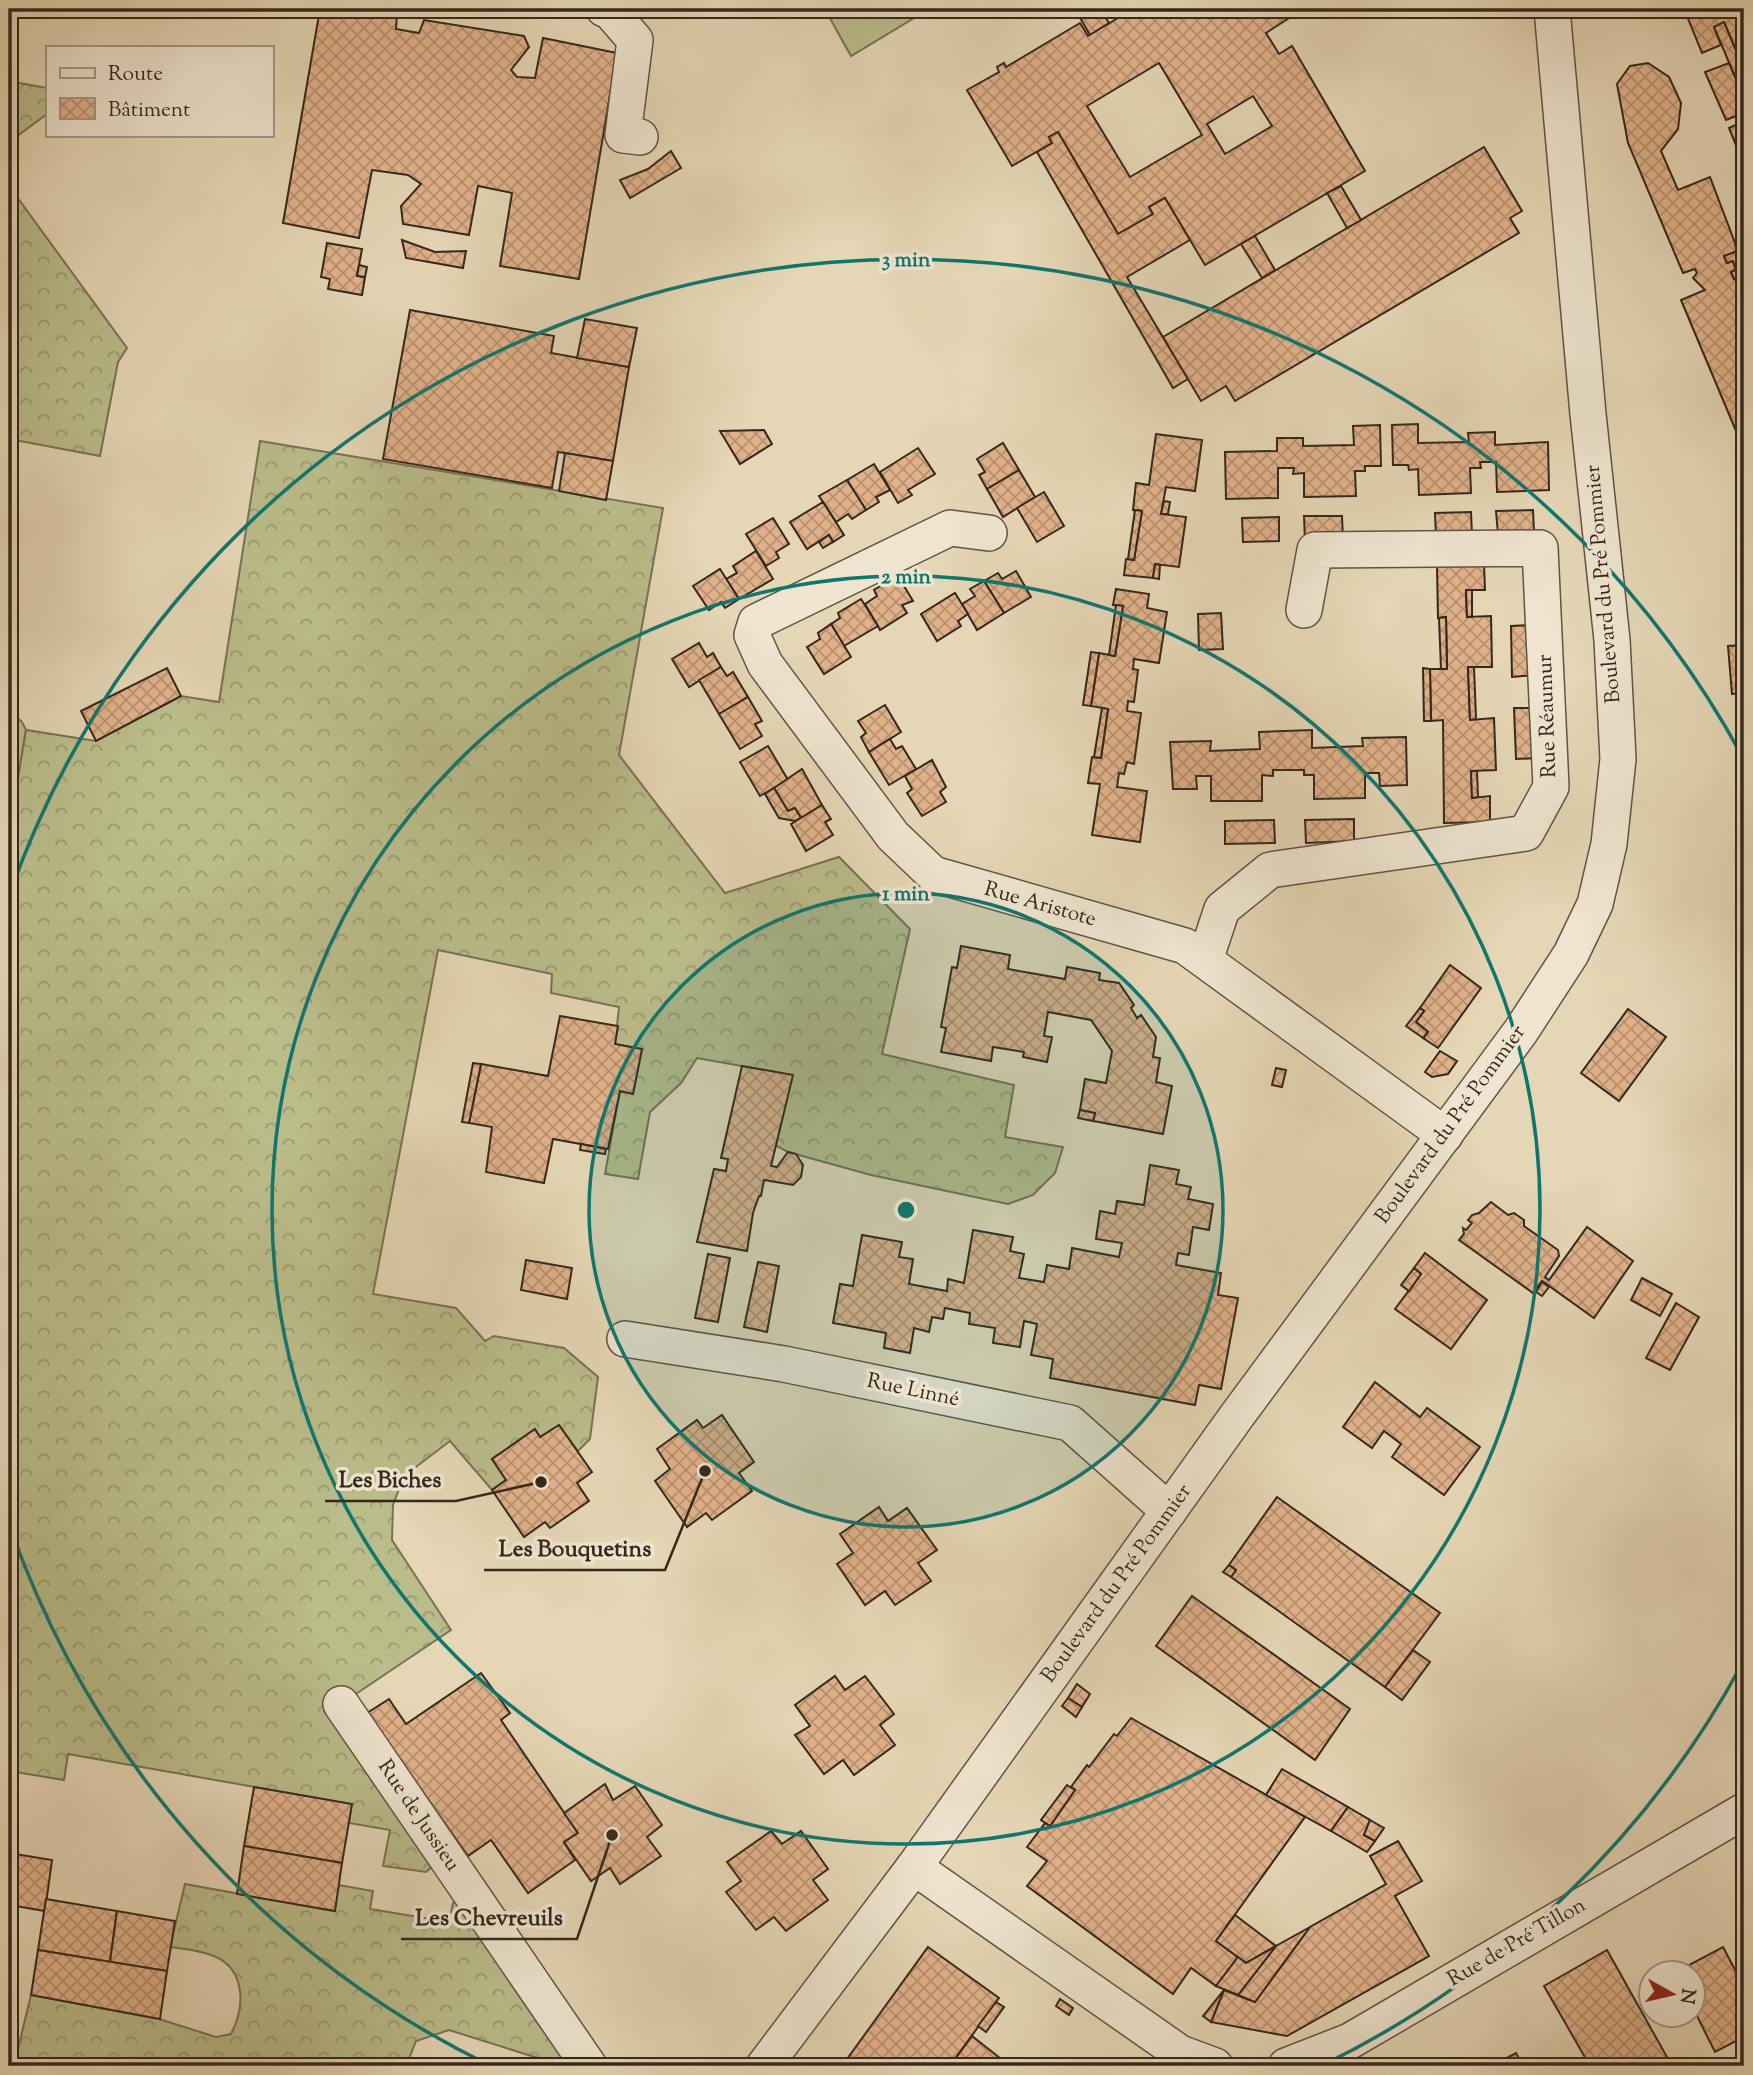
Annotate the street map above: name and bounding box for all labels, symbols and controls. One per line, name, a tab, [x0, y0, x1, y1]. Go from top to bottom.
legend	[46, 46, 273, 136]
text: Route	[108, 60, 163, 90]
text: Bâtiment	[108, 96, 190, 126]
text: 3 min	[882, 246, 931, 276]
street label: Boulevard du Pré Pommier	[1579, 463, 1629, 704]
text: 2 min	[881, 563, 932, 593]
street label: Rue Réaumur	[1531, 654, 1565, 778]
street label: Rue Aristote	[981, 875, 1099, 935]
text: 1 min	[882, 880, 930, 910]
street label: Boulevard du Pré Pommier	[1369, 1019, 1533, 1231]
centre of rings	[894, 1198, 918, 1222]
street label: Rue Linné	[864, 1367, 962, 1415]
callout: Les Biches	[325, 1457, 456, 1501]
text: Les Biches	[339, 1465, 441, 1498]
street label: Boulevard du Pré Pommier	[1035, 1478, 1199, 1690]
callout: Les Bouquetins	[484, 1526, 665, 1570]
text: Les Bouquetins	[499, 1534, 651, 1567]
street label: Rue de Jussieu	[369, 1754, 467, 1878]
street label: Rue de Pré Tillon	[1442, 1891, 1592, 1995]
callout: Les Chevreuils	[401, 1895, 577, 1939]
text: Les Chevreuils	[415, 1903, 563, 1936]
north arrow	[1638, 1960, 1708, 2030]
text: N	[1672, 1987, 1701, 2005]

